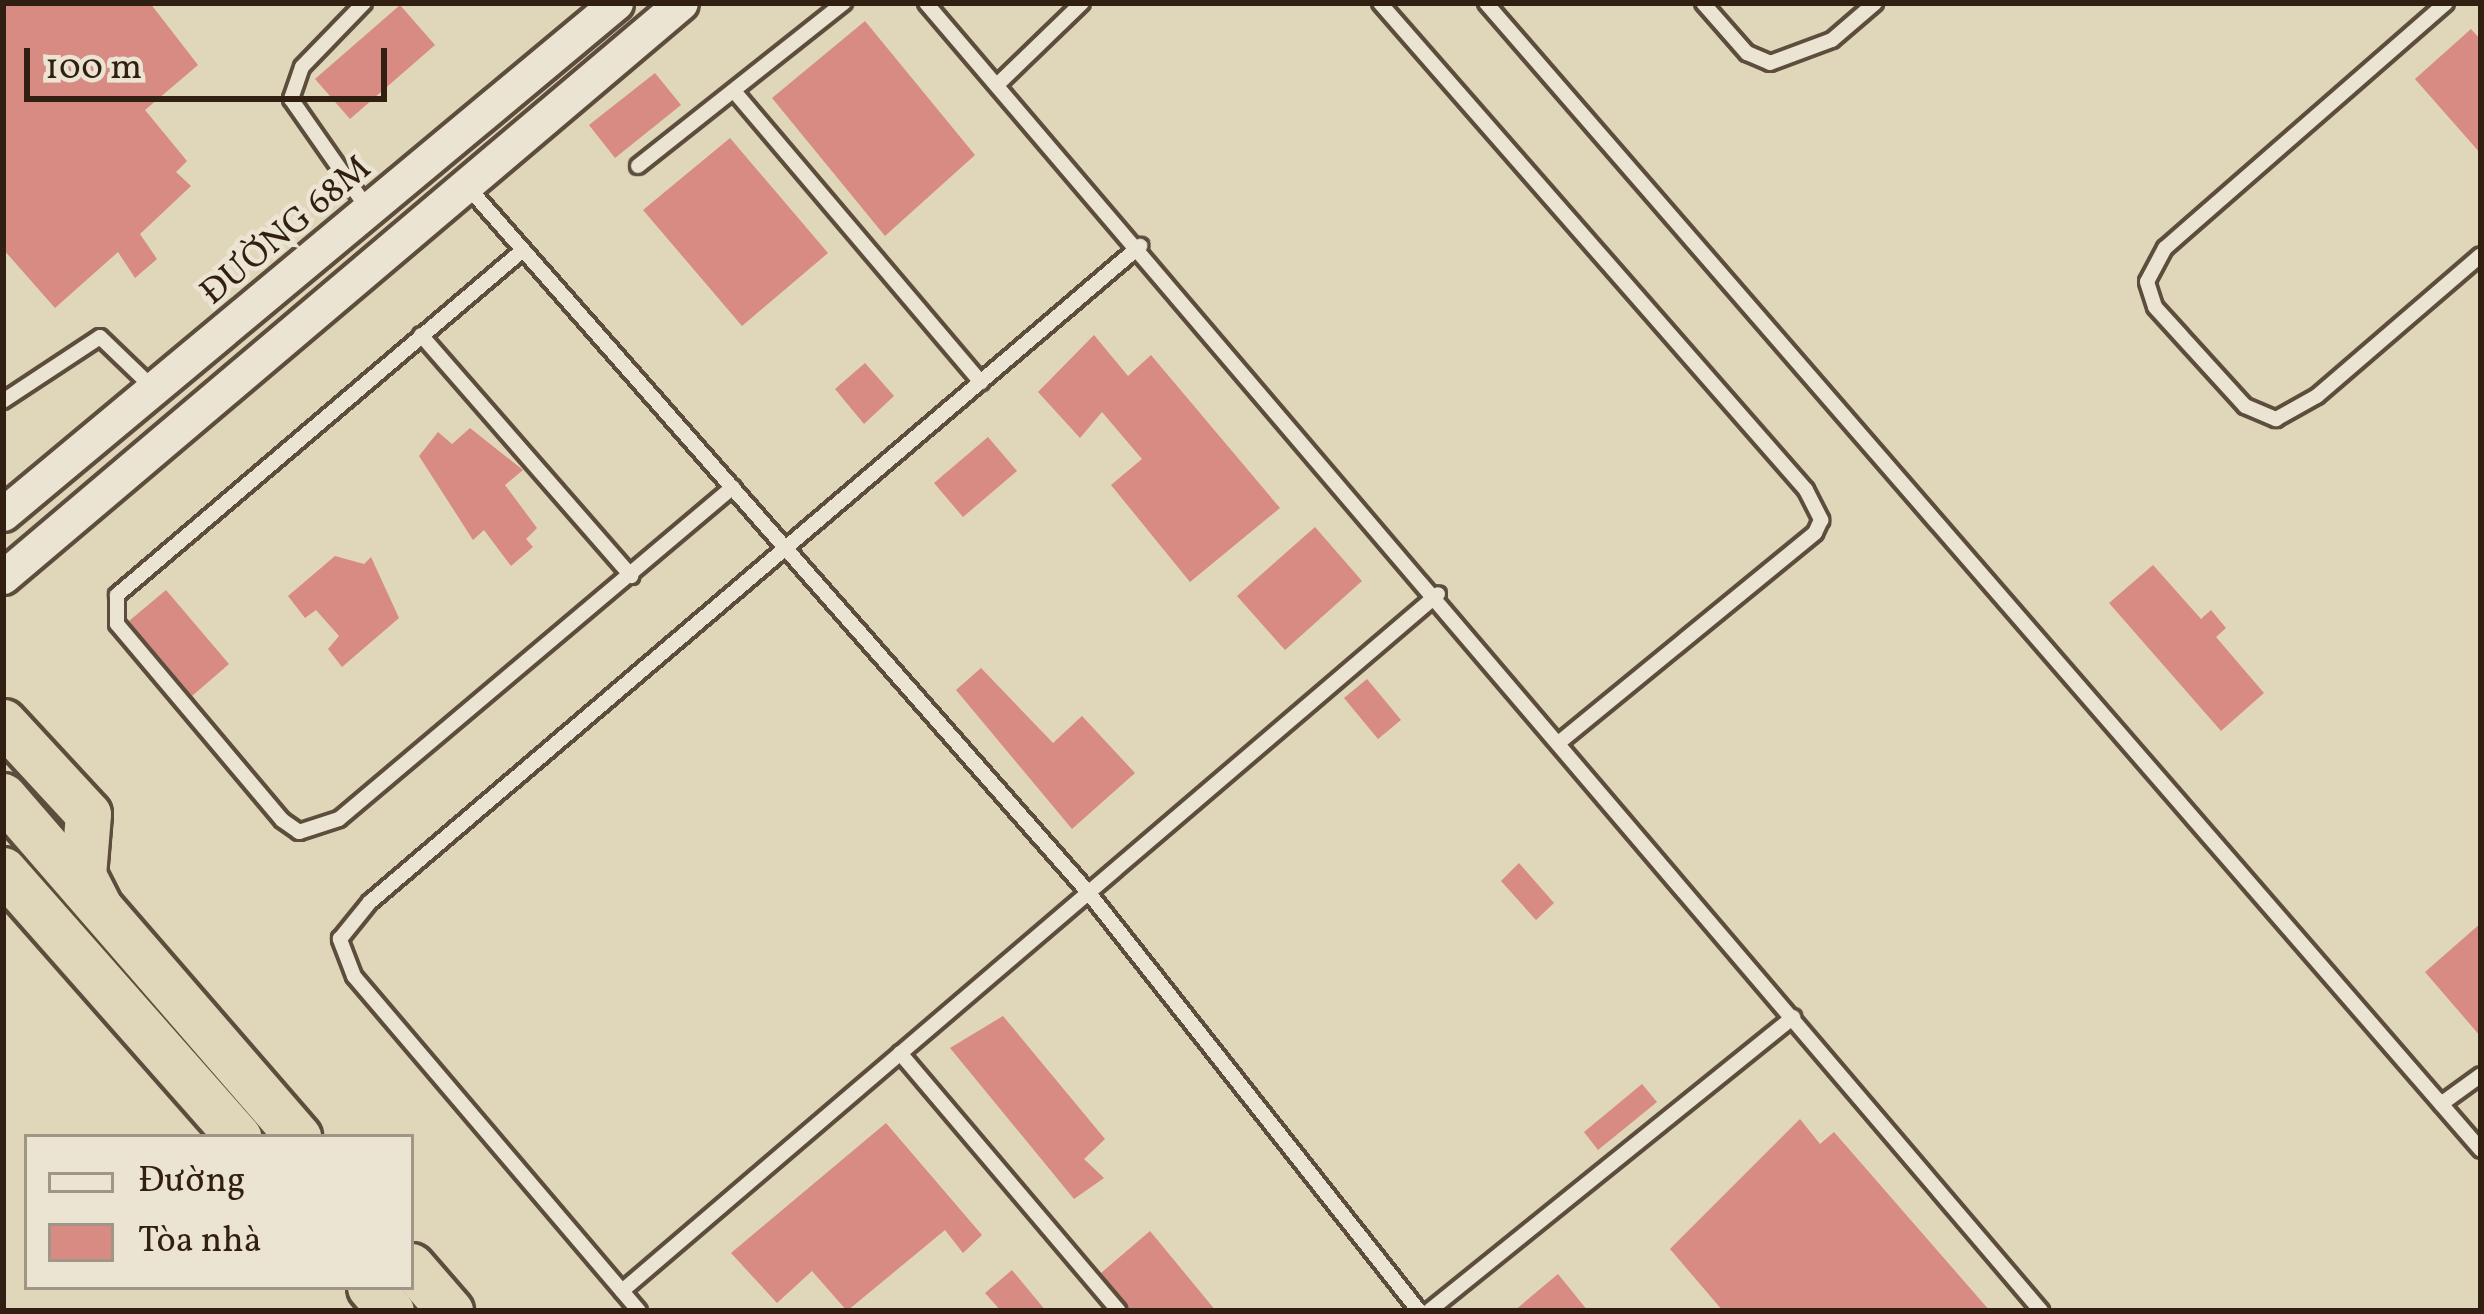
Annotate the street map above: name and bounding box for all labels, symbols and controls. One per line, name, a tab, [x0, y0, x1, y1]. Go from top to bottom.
scale bar	[30, 24, 393, 98]
text: 100 m	[45, 44, 142, 94]
street label: ĐƯỜNG 68M	[193, 148, 381, 316]
legend	[24, 1134, 414, 1290]
text: Đường	[138, 1157, 245, 1207]
text: Tòa nhà	[138, 1217, 262, 1267]

